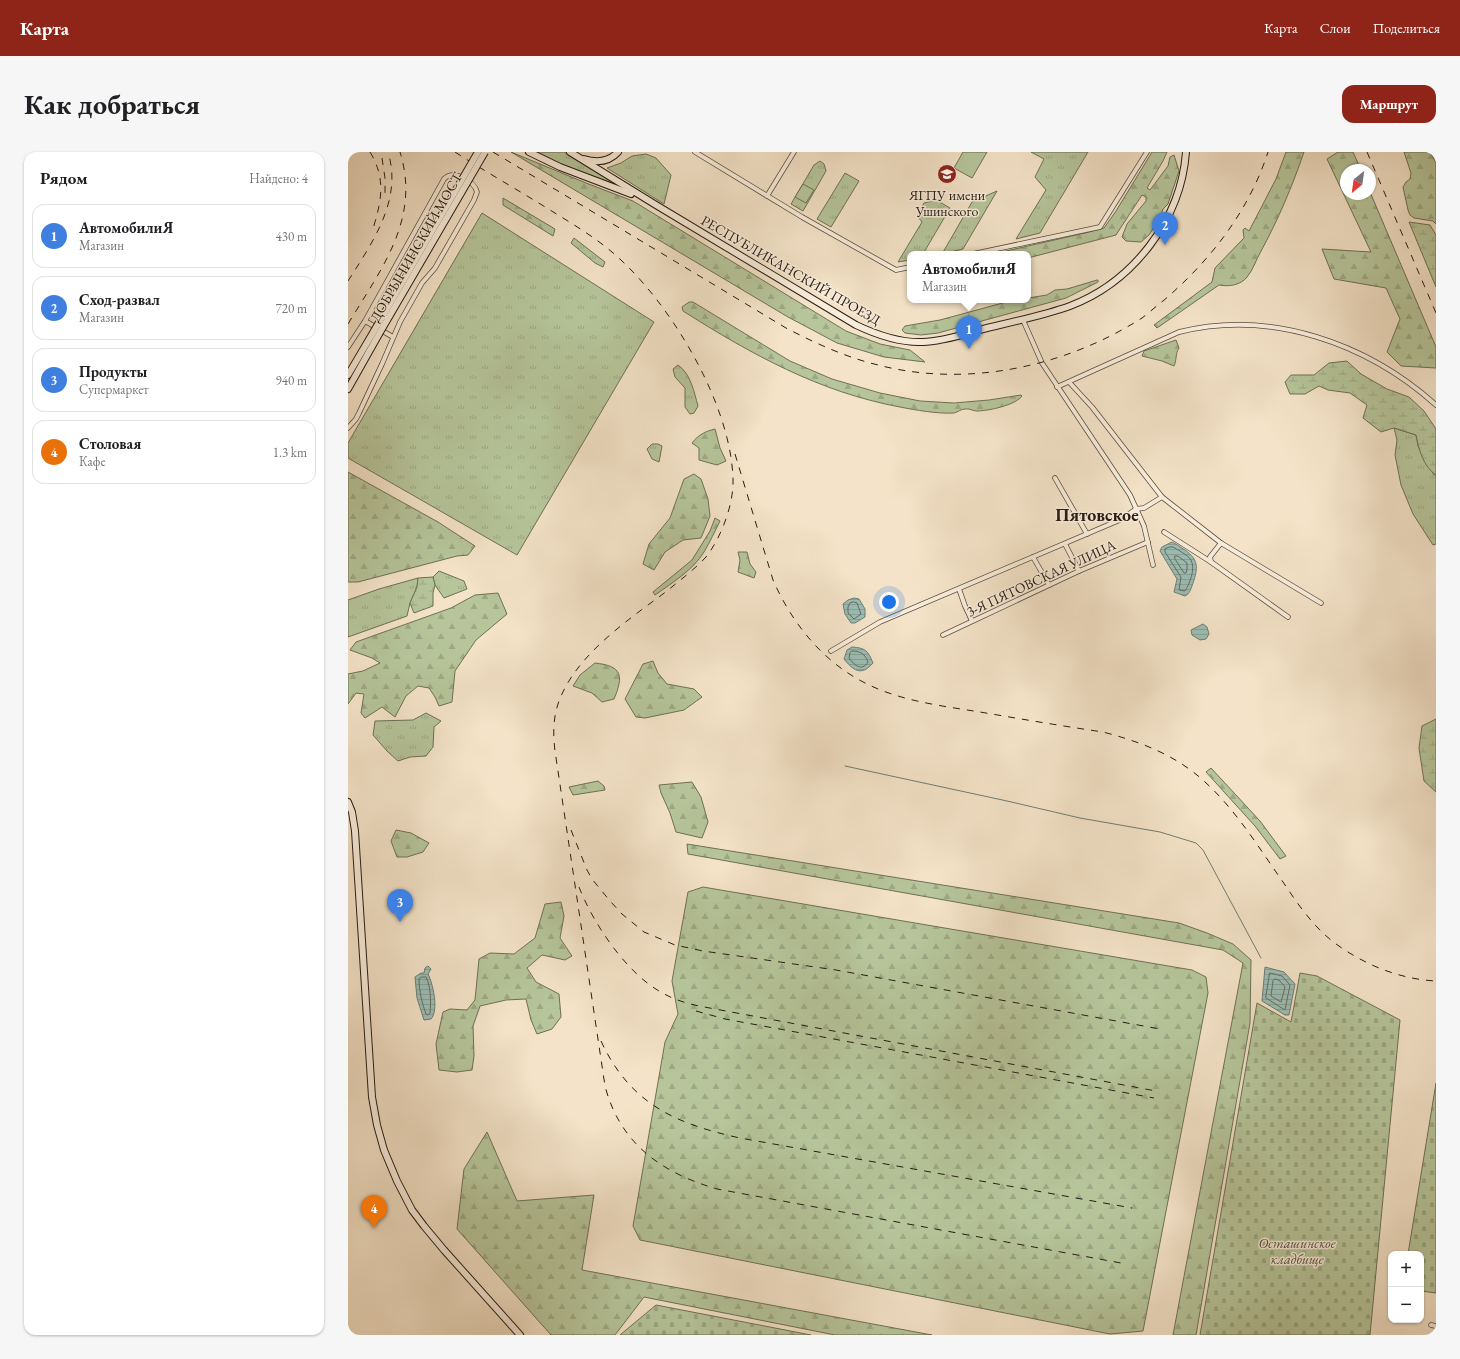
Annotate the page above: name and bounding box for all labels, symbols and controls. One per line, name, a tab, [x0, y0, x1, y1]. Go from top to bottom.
text: Карта	[20, 16, 69, 41]
text: Карта	[1264, 19, 1298, 37]
text: Слои	[1320, 19, 1351, 37]
text: Поделиться	[1373, 19, 1440, 37]
button: Маршрут	[1342, 85, 1436, 123]
text: Как добраться	[24, 86, 200, 122]
school or university icon: ЯГПУ имени Ушинского	[936, 163, 958, 185]
north arrow	[1340, 164, 1376, 200]
text: Рядом	[40, 167, 88, 189]
street label: ДОБРЫНИНСКИЙ МОСТ	[366, 168, 467, 325]
text: Найдено: 4	[249, 170, 308, 187]
place label: ЯГПУ имени Ушинского	[908, 186, 986, 220]
street label: РЕСПУБЛИКАНСКИЙ ПРОЕЗД	[698, 211, 884, 329]
pin: 2	[1152, 212, 1178, 245]
text: АвтомобилиЯ	[79, 218, 173, 237]
text: 1	[51, 228, 57, 245]
text: 430 m	[276, 228, 307, 245]
text: Магазин	[79, 237, 124, 254]
popup	[907, 251, 1031, 303]
text: АвтомобилиЯ	[922, 259, 1016, 278]
text: Магазин	[922, 278, 967, 295]
text: Сход-развал	[79, 290, 160, 309]
text: 2	[51, 300, 57, 317]
text: 720 m	[276, 300, 307, 317]
text: Магазин	[79, 309, 124, 326]
pin: 1	[956, 316, 982, 349]
text: Продукты	[79, 362, 147, 381]
text: 3	[51, 372, 57, 389]
text: 940 m	[276, 372, 307, 389]
text: Супермаркет	[79, 381, 149, 398]
text: Столовая	[79, 434, 141, 453]
text: 4	[51, 444, 57, 461]
text: 1.3 km	[273, 444, 307, 461]
text: Кафе	[79, 453, 105, 470]
district label: Пятовское	[1055, 503, 1139, 526]
street label: 3-Я ПЯТОВСКАЯ УЛИЦА	[964, 535, 1119, 620]
your location	[879, 592, 899, 612]
pin: 3	[387, 889, 413, 922]
pin: 4	[361, 1195, 387, 1228]
park label: Осташинское кладбище	[1259, 1234, 1336, 1268]
map controls	[1388, 1251, 1424, 1323]
button: +	[1388, 1251, 1424, 1287]
button: −	[1388, 1287, 1424, 1323]

